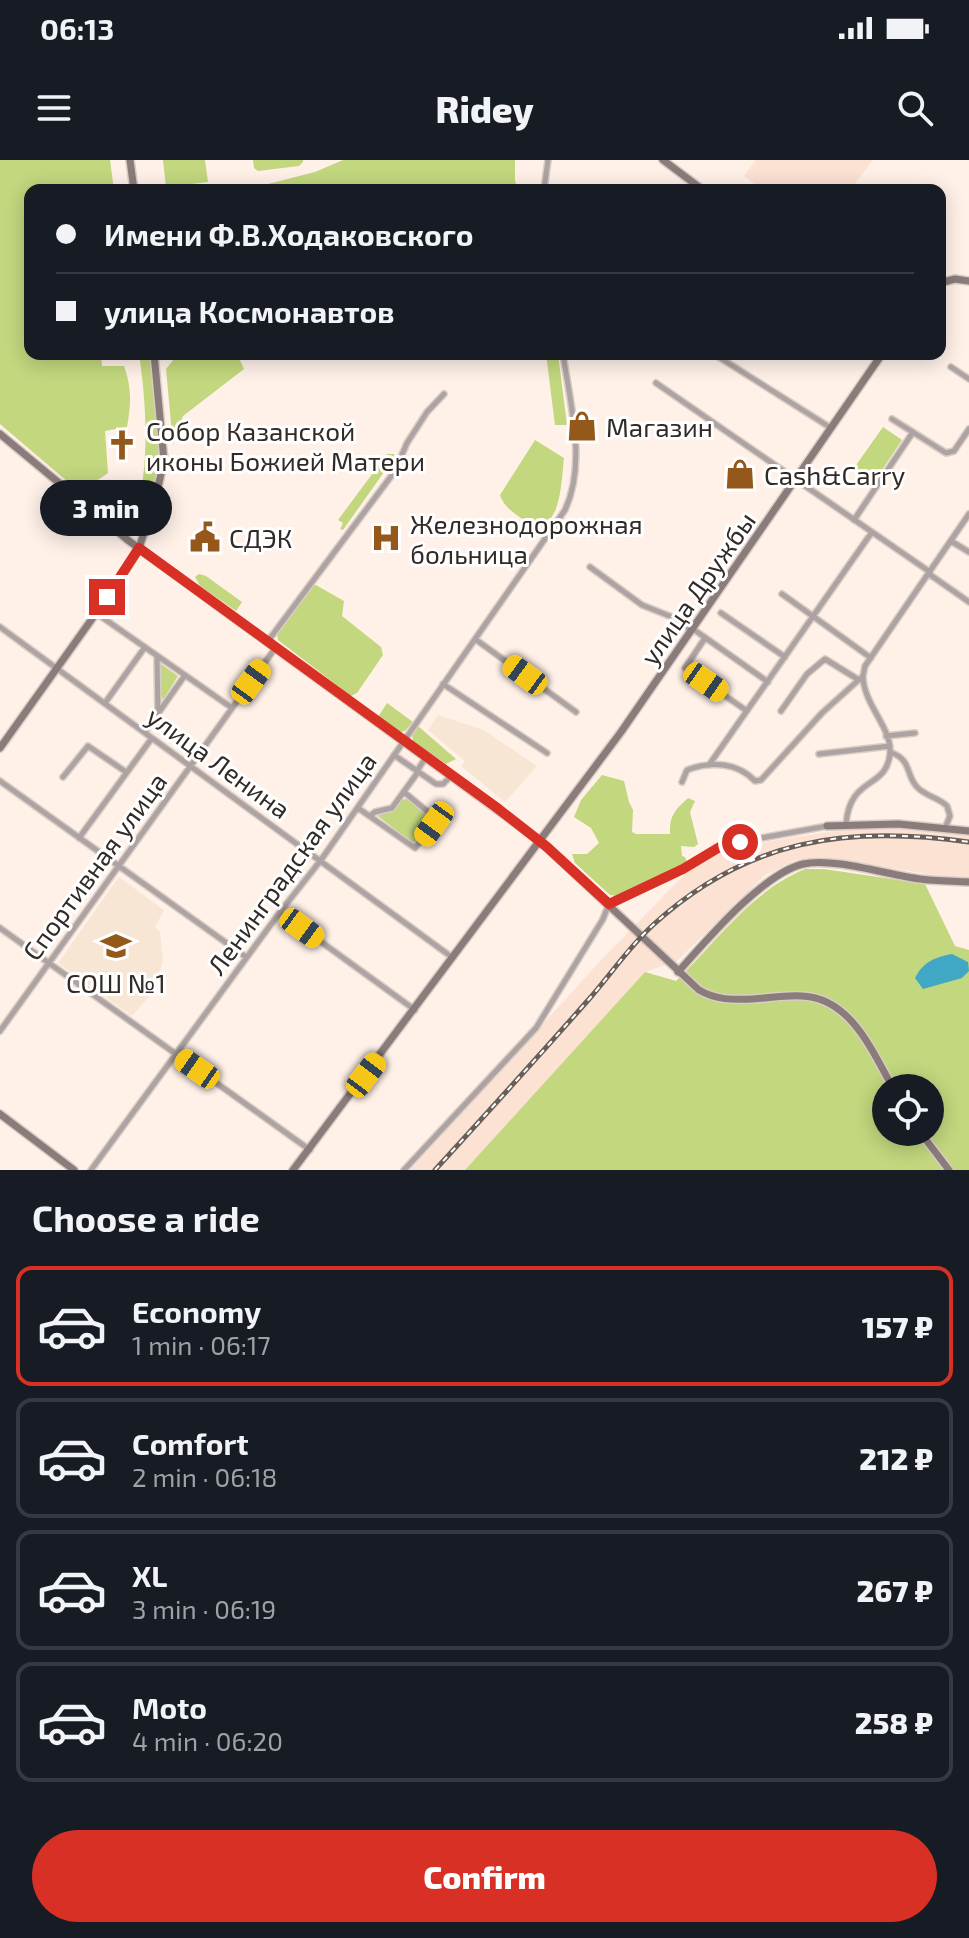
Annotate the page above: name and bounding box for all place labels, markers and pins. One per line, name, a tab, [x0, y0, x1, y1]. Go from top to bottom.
shop icon: Магазин	[565, 409, 599, 443]
place label: Магазин	[606, 411, 713, 442]
place label: Собор Казанской иконы Божией Матери	[146, 415, 425, 476]
church icon: Собор Казанской иконы Божией Матери	[105, 428, 139, 462]
shop icon: Cash&Carry	[723, 457, 757, 491]
place label: Cash&Carry	[764, 459, 905, 490]
place label: Железнодорожная больница	[410, 508, 643, 569]
public building icon: СДЭК	[188, 520, 222, 554]
hospital icon: Железнодорожная больница	[369, 521, 403, 555]
place label: СДЭК	[229, 522, 292, 553]
school or university icon: СОШ №1	[99, 929, 133, 963]
place label: СОШ №1	[66, 967, 166, 998]

